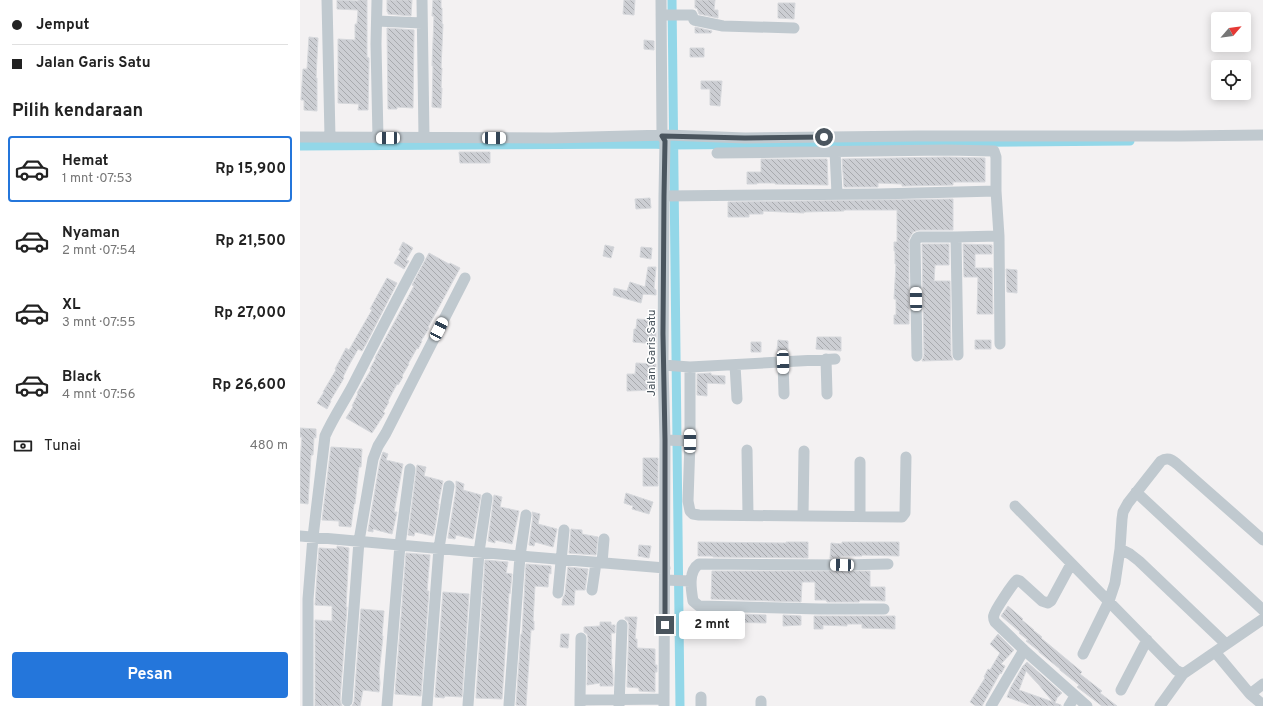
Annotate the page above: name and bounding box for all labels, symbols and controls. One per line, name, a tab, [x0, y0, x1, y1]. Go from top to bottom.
north arrow	[1211, 12, 1251, 52]
map controls	[1211, 12, 1251, 100]
text: Jemput	[36, 16, 89, 35]
text: Jalan Garis Satu	[36, 54, 151, 73]
button: locate	[1211, 60, 1251, 100]
text: Pilih kendaraan	[12, 100, 143, 123]
route start	[815, 128, 833, 146]
car	[376, 132, 400, 144]
car	[482, 132, 506, 144]
icon: car	[14, 151, 50, 187]
text: Hemat	[62, 152, 108, 171]
text: Rp 15,900	[215, 160, 286, 179]
text: 1 mnt · 07:53	[62, 171, 132, 187]
icon: car	[14, 223, 50, 259]
text: Nyaman	[62, 224, 120, 243]
text: Rp 21,500	[215, 232, 286, 251]
text: 2 mnt · 07:54	[62, 243, 136, 259]
car	[910, 287, 922, 311]
icon: car	[14, 295, 50, 331]
text: XL	[62, 296, 80, 315]
text: Rp 27,000	[214, 304, 286, 323]
street label: Jalan Garis Satu	[644, 309, 660, 397]
text: 3 mnt · 07:55	[62, 315, 136, 331]
car	[428, 316, 450, 342]
car	[777, 350, 789, 374]
icon: car	[14, 367, 50, 403]
text: Black	[62, 368, 102, 387]
text: Rp 26,600	[212, 376, 286, 395]
text: 4 mnt · 07:56	[62, 387, 135, 403]
car	[684, 429, 696, 453]
icon: cash	[12, 435, 34, 457]
text: Tunai	[44, 437, 81, 456]
text: 480 m	[250, 438, 288, 454]
car	[830, 559, 854, 571]
callout: 2 mnt	[679, 611, 745, 639]
route end	[656, 616, 674, 634]
text: 2 mnt	[694, 617, 730, 633]
button: Pesan	[12, 652, 288, 698]

